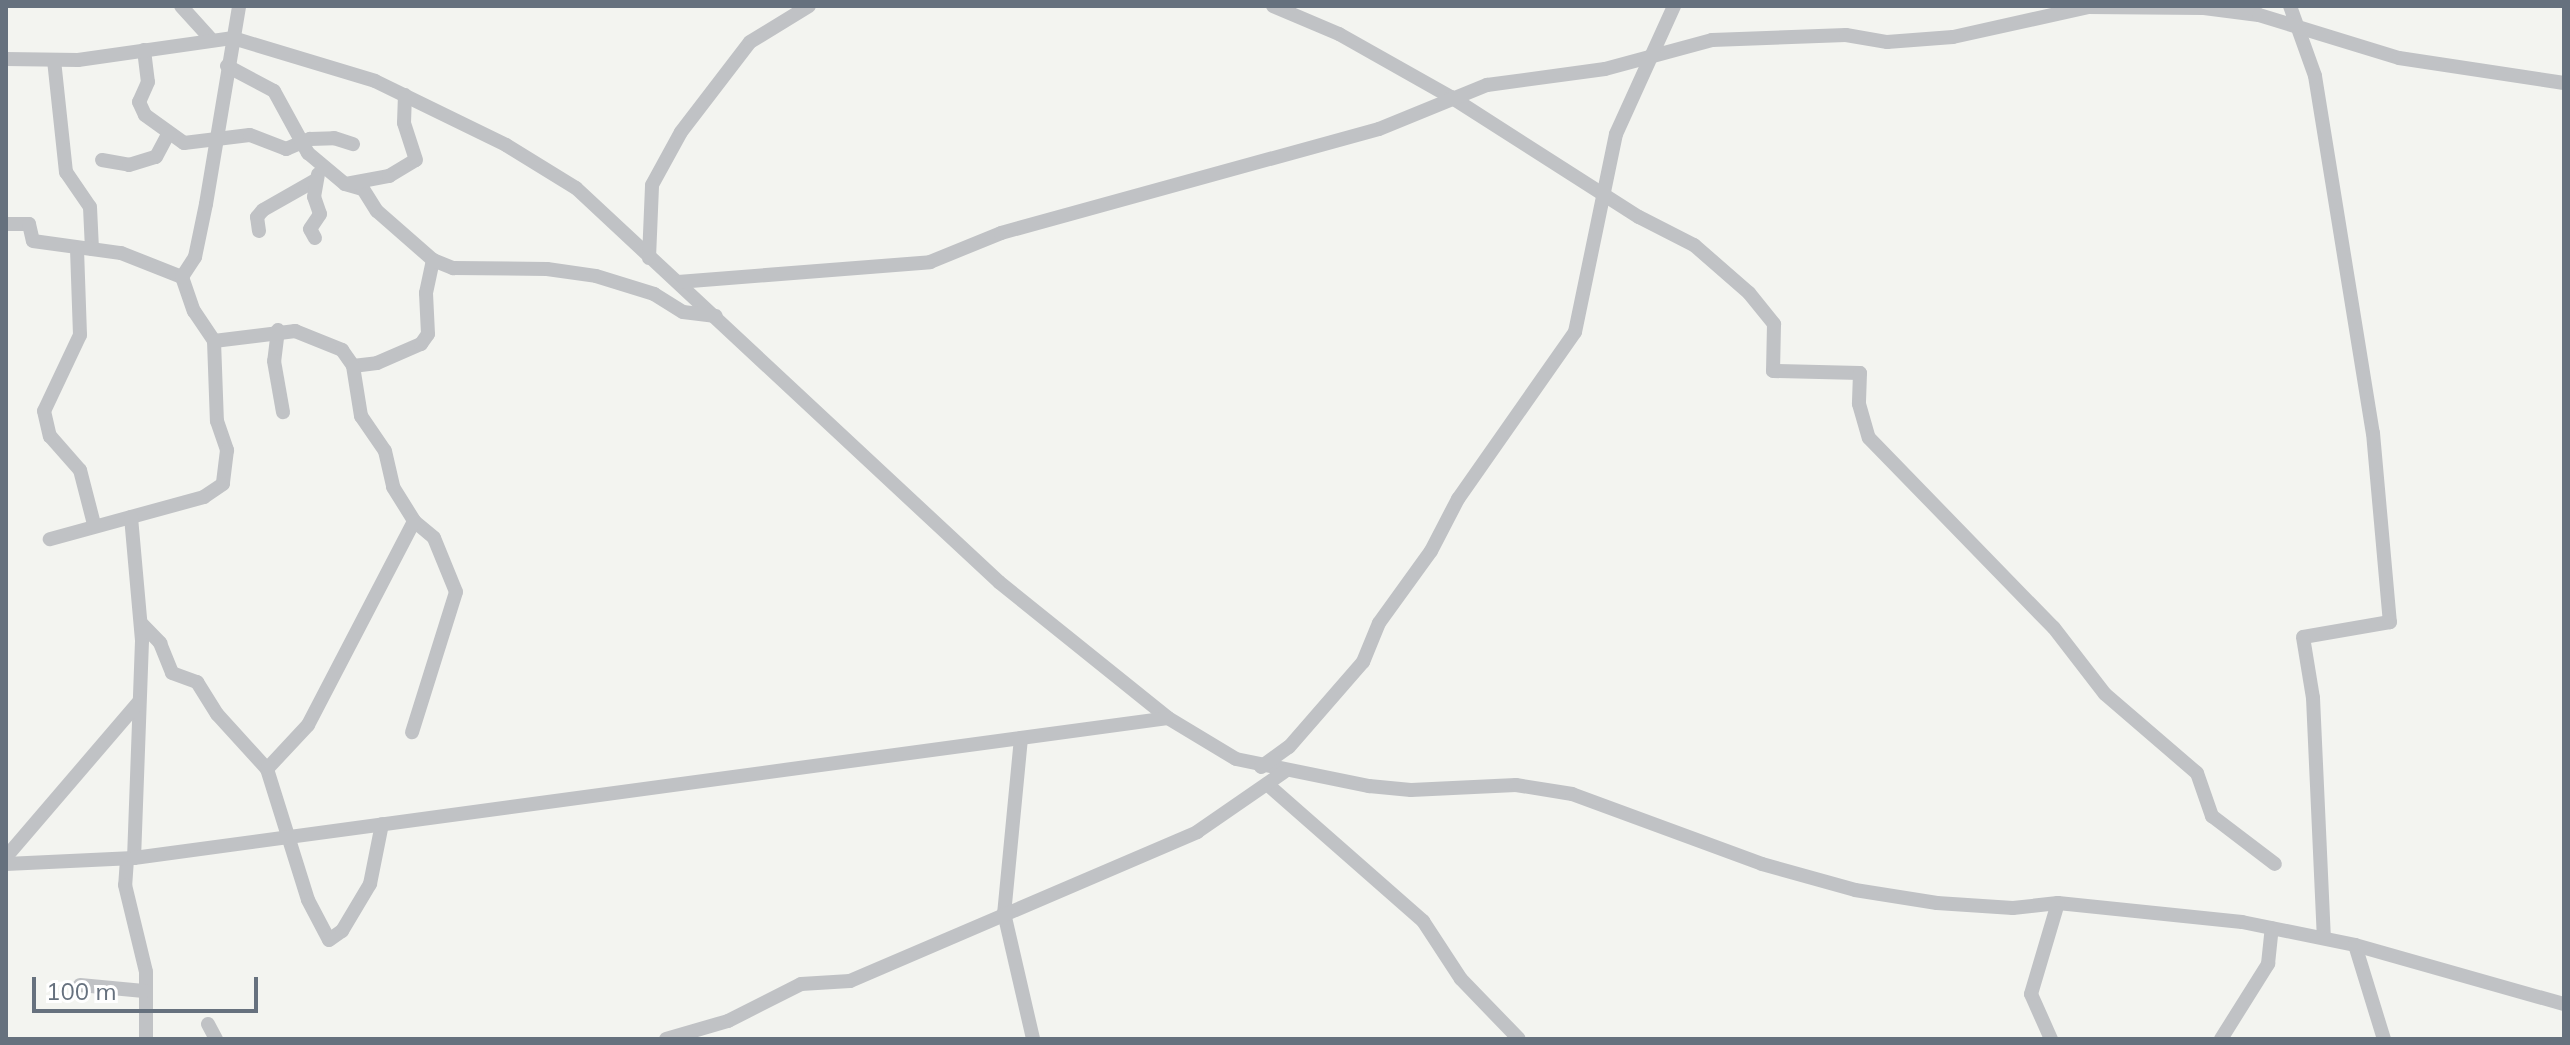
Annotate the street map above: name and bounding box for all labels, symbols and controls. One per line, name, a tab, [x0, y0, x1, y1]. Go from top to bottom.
scale bar	[36, 961, 262, 1011]
text: 100 m	[46, 976, 117, 1006]

